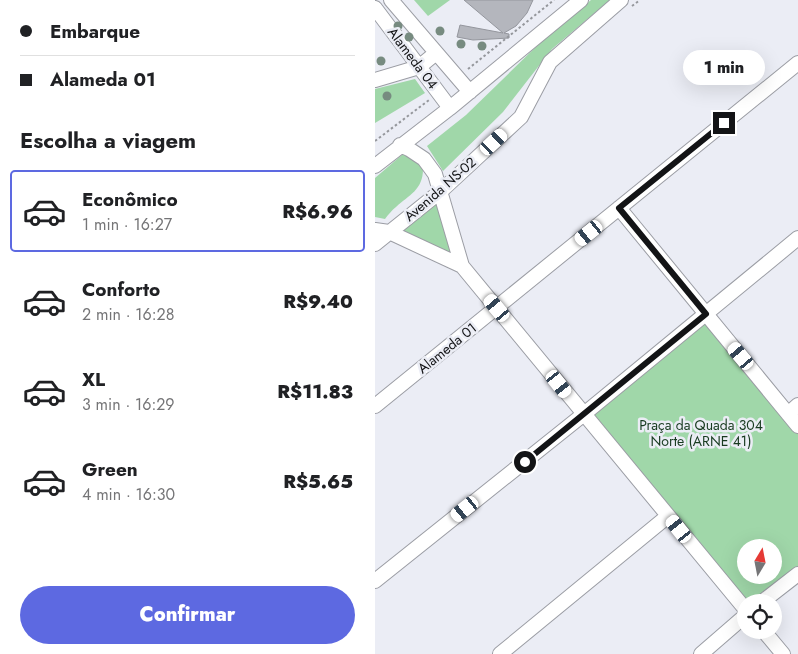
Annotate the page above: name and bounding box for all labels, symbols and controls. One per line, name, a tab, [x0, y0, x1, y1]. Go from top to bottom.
text: Embarque	[50, 18, 140, 45]
street label: Alameda 04	[383, 23, 443, 93]
callout: 1 min	[683, 51, 765, 86]
text: 1 min	[704, 56, 744, 79]
text: Alameda 01	[50, 66, 156, 93]
route end	[713, 112, 735, 134]
text: Escolha a viagem	[20, 124, 196, 156]
car	[477, 126, 510, 158]
street label: Avenida NS-02	[400, 152, 480, 226]
text: Econômico	[82, 186, 178, 213]
icon: car	[22, 189, 67, 234]
text: R$6.96	[282, 198, 353, 225]
text: 1 min · 16:27	[82, 213, 172, 236]
car	[572, 218, 605, 248]
text: Conforto	[82, 276, 160, 303]
icon: car	[22, 279, 67, 324]
text: R$9.40	[283, 288, 353, 315]
car	[481, 292, 512, 324]
text: 2 min · 16:28	[82, 303, 174, 326]
street label: Alameda 01	[413, 318, 481, 378]
car	[725, 340, 756, 372]
text: XL	[82, 366, 105, 393]
car	[543, 368, 574, 400]
icon: car	[22, 369, 67, 414]
text: R$11.83	[277, 378, 353, 405]
text: 3 min · 16:29	[82, 393, 175, 416]
park label: Praça da Quada 304 Norte (ARNE 41)	[639, 415, 763, 451]
route start	[514, 451, 536, 473]
text: Green	[82, 456, 138, 483]
icon: car	[22, 459, 67, 504]
text: R$5.65	[283, 468, 353, 495]
text: 4 min · 16:30	[82, 483, 175, 506]
car	[448, 494, 481, 524]
car	[663, 513, 694, 545]
north arrow	[737, 539, 783, 584]
map controls	[737, 539, 782, 639]
button: Confirmar	[20, 586, 355, 644]
button: locate	[737, 594, 782, 639]

